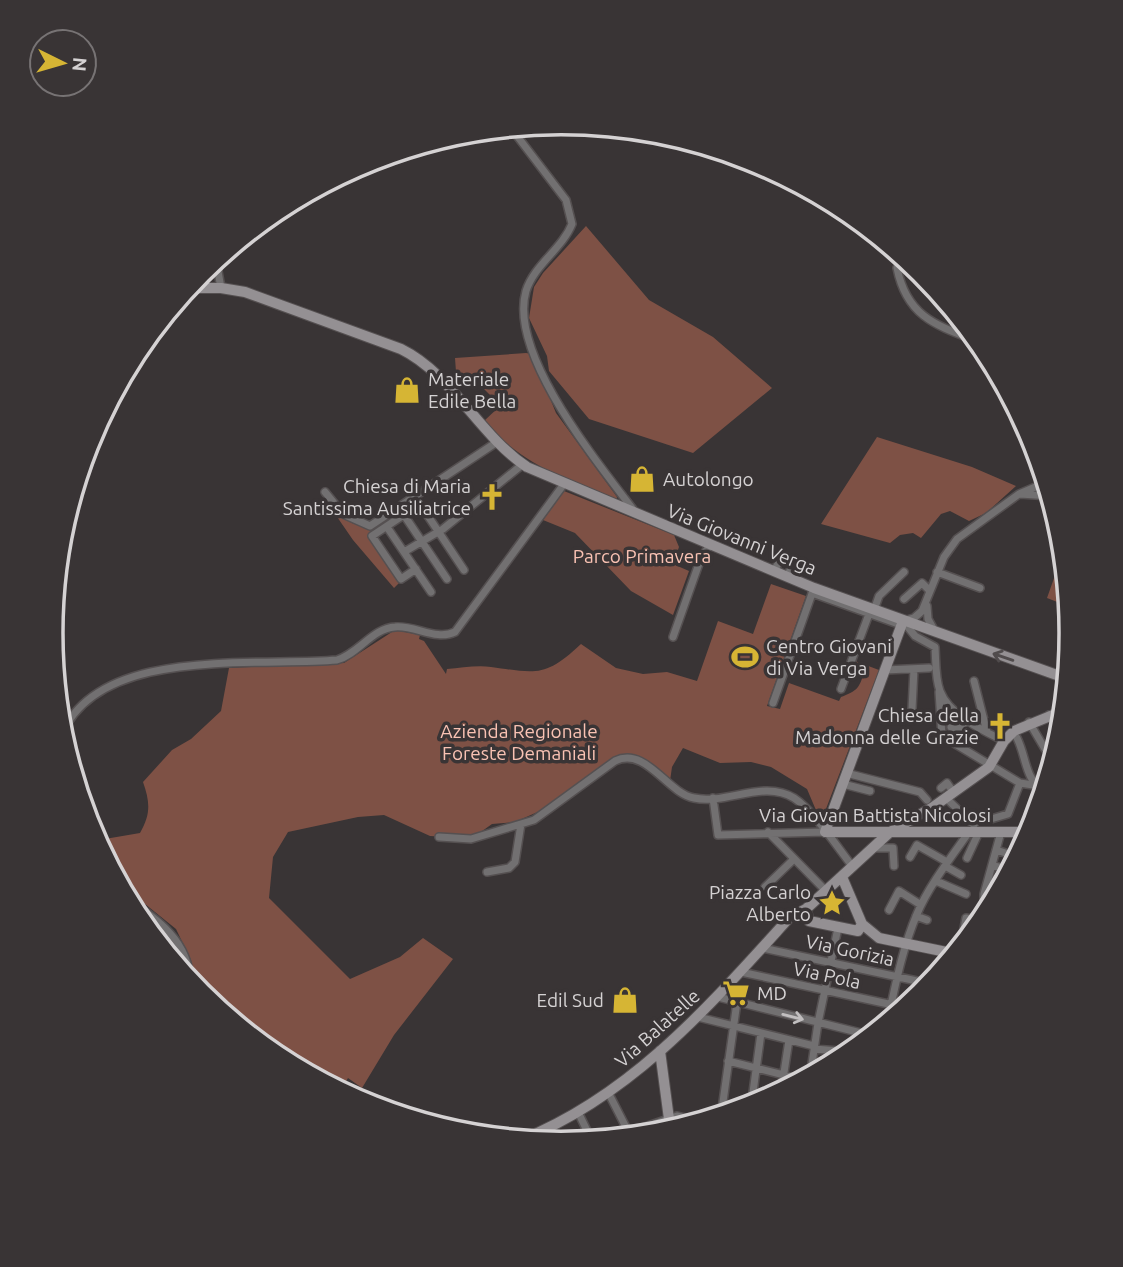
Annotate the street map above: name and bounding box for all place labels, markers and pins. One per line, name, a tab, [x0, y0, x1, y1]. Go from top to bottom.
place label: Materiale Edile Bella	[428, 368, 516, 412]
shop icon: Materiale Edile Bella	[392, 375, 422, 405]
shop icon: Autolongo	[627, 464, 657, 494]
place label: Autolongo	[663, 468, 754, 490]
place label: Chiesa di Maria Santissima Ausiliatrice	[283, 475, 471, 519]
church icon: Chiesa di Maria Santissima Ausiliatrice	[477, 482, 507, 512]
place label: Centro Giovani di Via Verga	[766, 635, 892, 679]
sports icon: Centro Giovani di Via Verga	[730, 642, 760, 672]
place label: Chiesa della Madonna delle Grazie	[795, 704, 979, 748]
church icon: Chiesa della Madonna delle Grazie	[985, 711, 1015, 741]
place label: Piazza Carlo Alberto	[709, 881, 811, 925]
place icon: Piazza Carlo Alberto	[817, 888, 847, 918]
supermarket icon: MD	[721, 978, 751, 1008]
place label: MD	[757, 982, 787, 1004]
shop icon: Edil Sud	[610, 985, 640, 1015]
place label: Edil Sud	[537, 989, 604, 1011]

